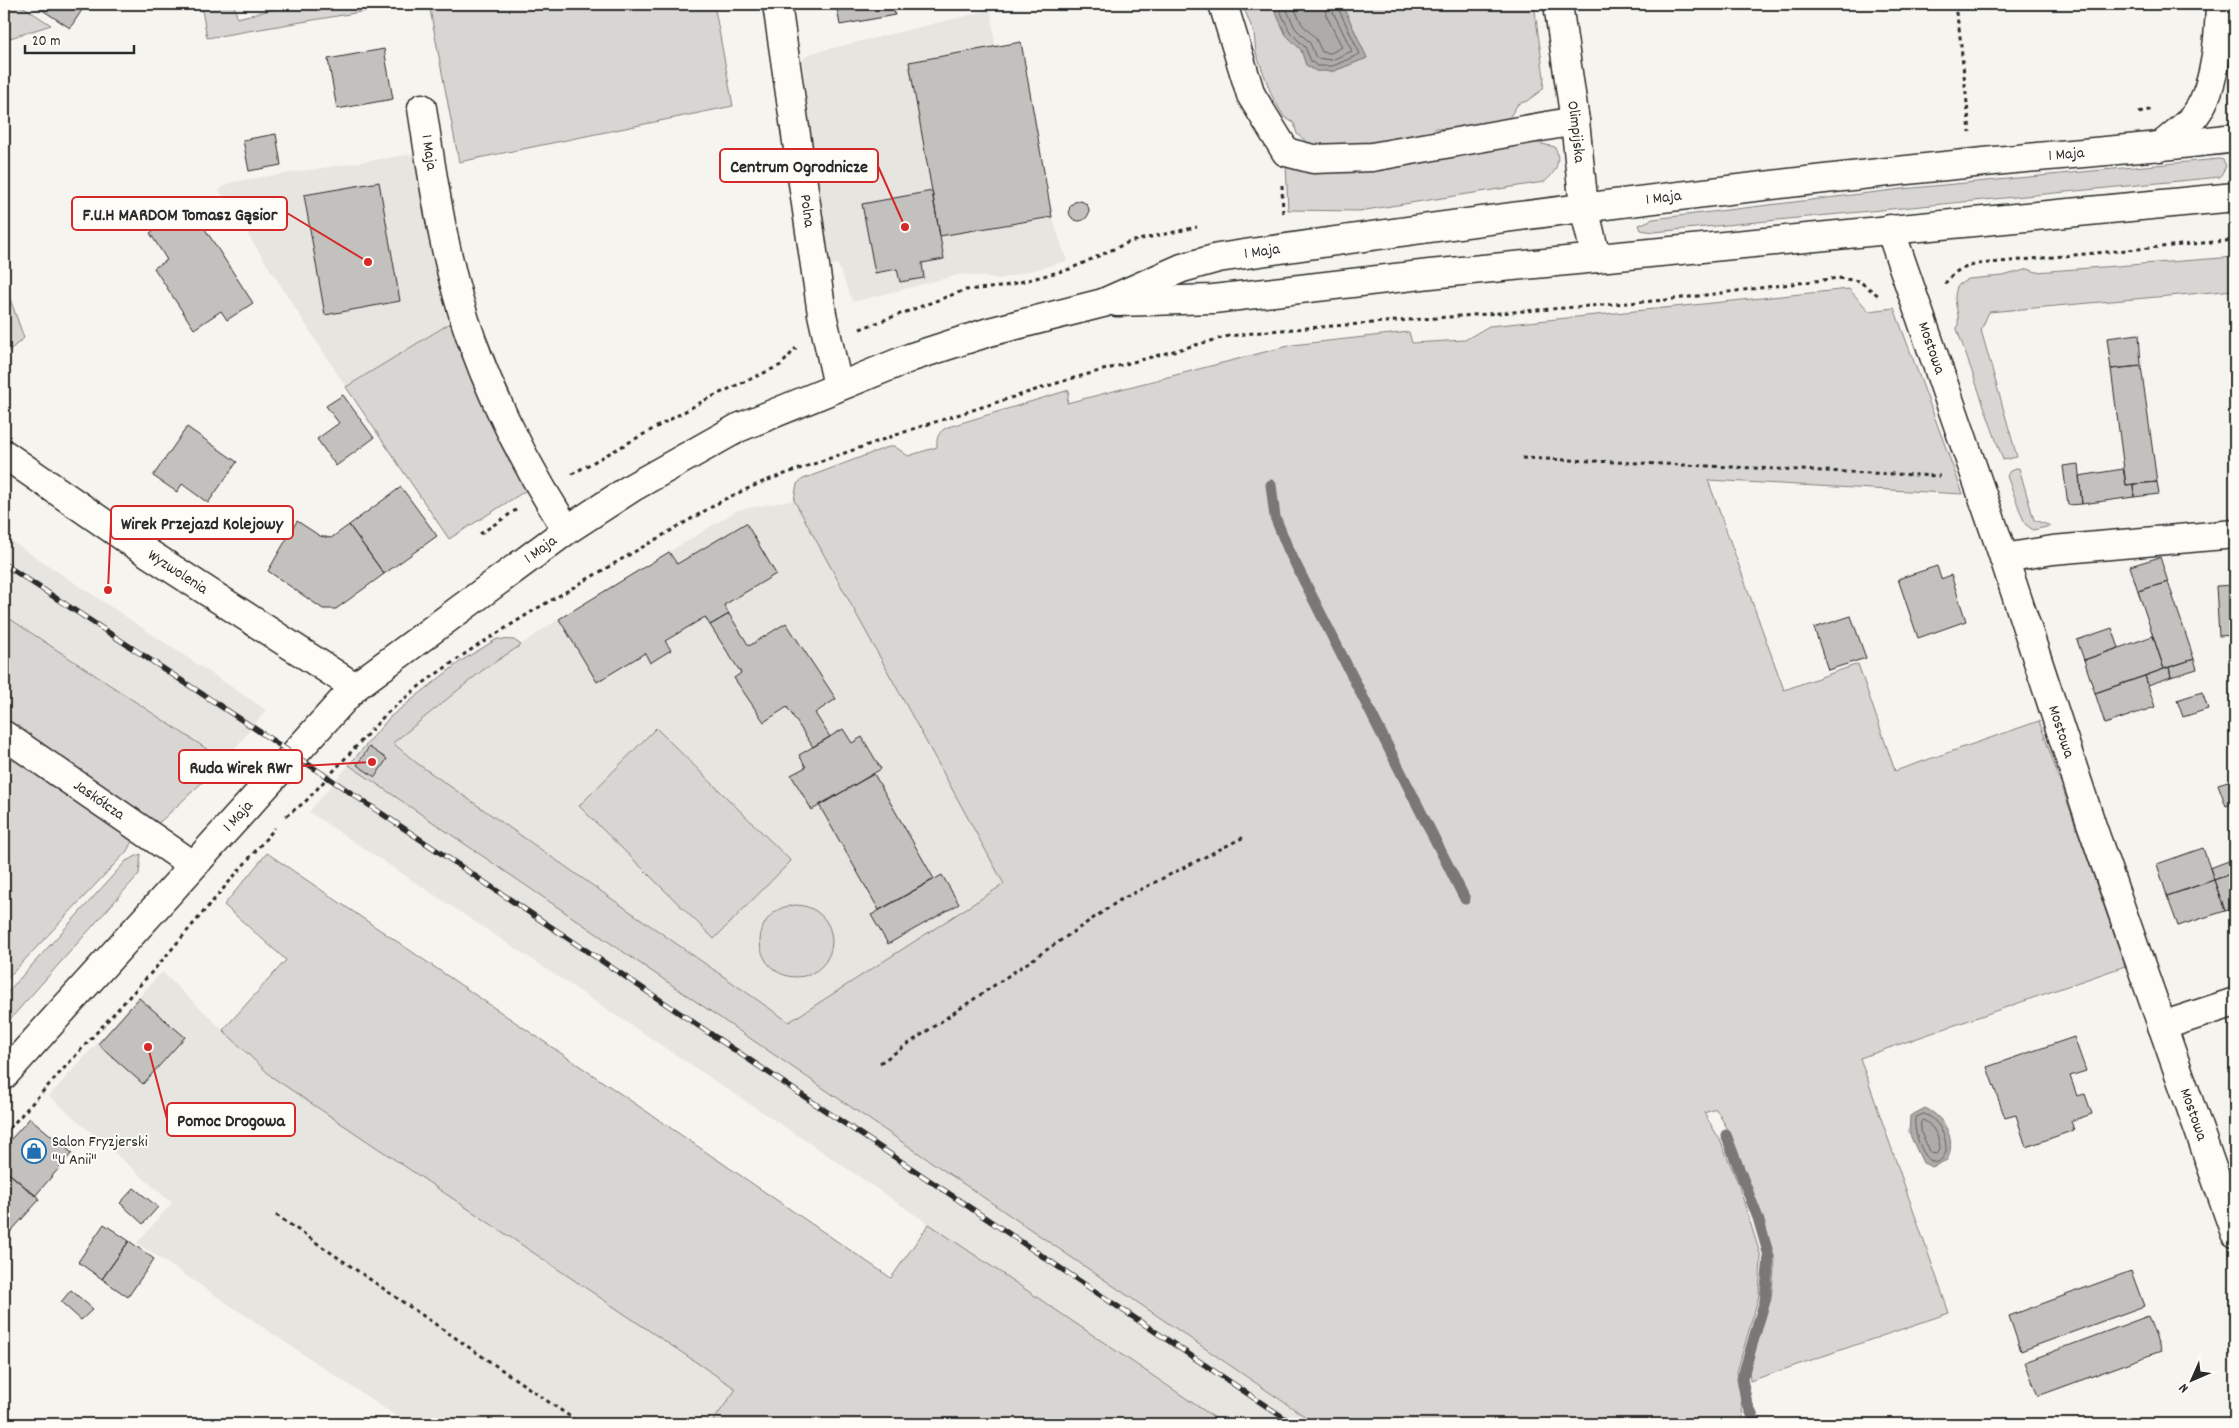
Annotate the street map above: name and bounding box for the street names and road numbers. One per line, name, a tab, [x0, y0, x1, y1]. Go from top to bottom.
street label: Olimpijska	[1561, 99, 1591, 164]
street label: 1 Maja	[415, 133, 443, 172]
street label: 1 Maja	[2047, 141, 2086, 167]
street label: 1 Maja	[1644, 184, 1683, 211]
street label: Polna	[793, 193, 821, 229]
street label: 1 Maja	[1243, 238, 1282, 266]
street label: Mostowa	[1912, 319, 1951, 378]
street label: 1 Maja	[519, 529, 562, 570]
street label: Wyzwolenia	[143, 544, 213, 601]
street label: Mostowa	[2042, 702, 2081, 761]
street label: Jaskółcza	[68, 774, 130, 826]
street label: 1 Maja	[218, 795, 259, 837]
street label: Mostowa	[2174, 1085, 2213, 1144]

